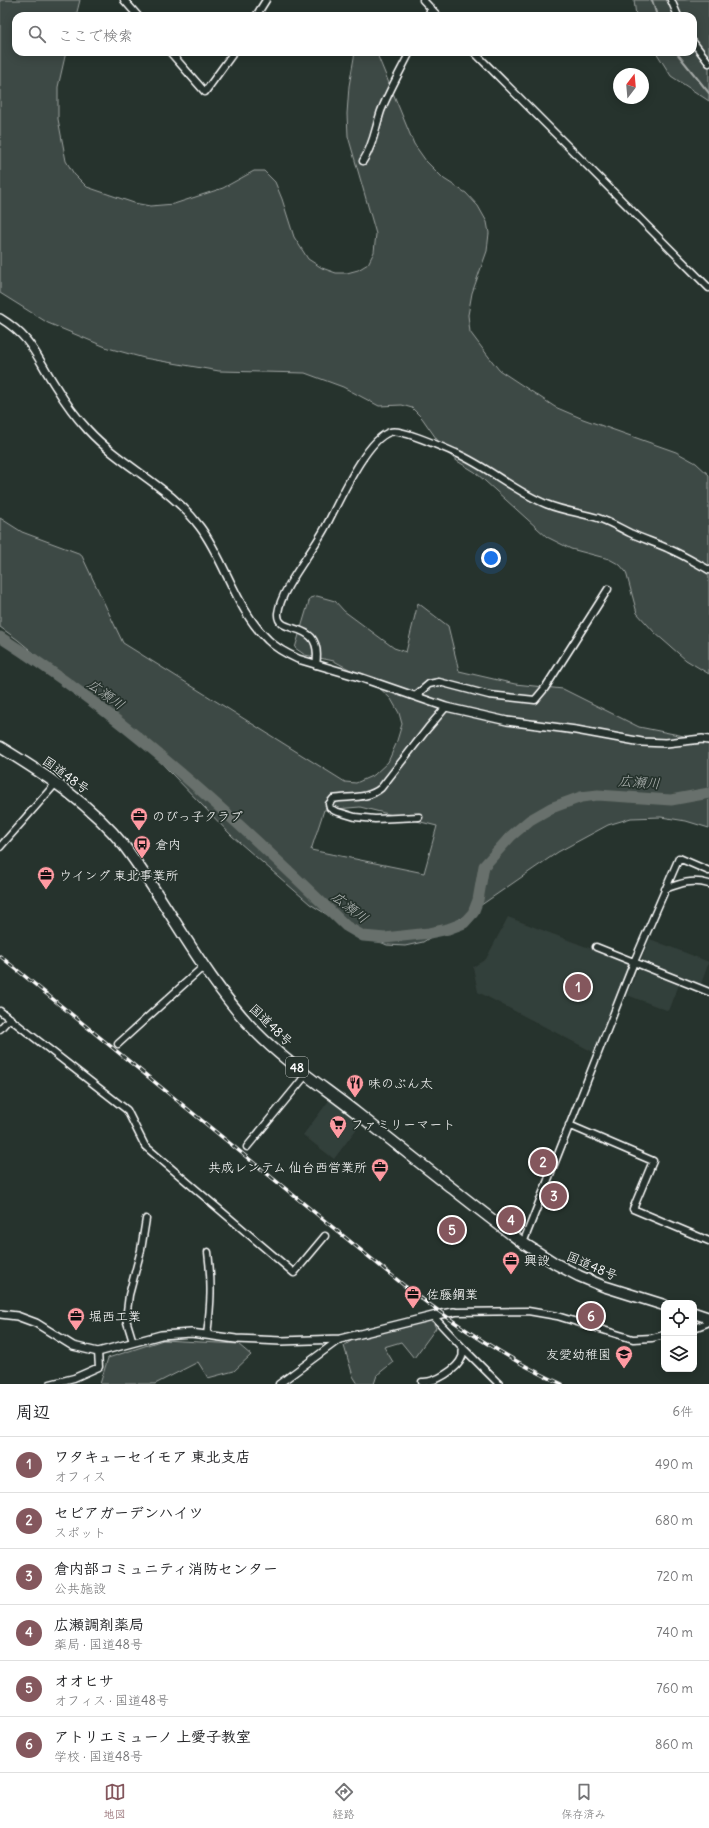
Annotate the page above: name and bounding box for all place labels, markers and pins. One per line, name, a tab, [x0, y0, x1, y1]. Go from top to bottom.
office icon: のびっ子クラブ	[129, 806, 149, 831]
place label: のびっ子クラブ	[152, 808, 243, 825]
bus stop icon: 倉内	[132, 834, 152, 859]
place label: 倉内	[155, 836, 181, 853]
office icon: ウイング 東北事業所	[36, 865, 56, 890]
place label: ウイング 東北事業所	[59, 867, 179, 884]
pin: 1	[565, 972, 591, 1002]
restaurant icon: 味のぶん太	[345, 1073, 365, 1098]
place label: 味のぶん太	[368, 1075, 433, 1092]
supermarket icon: ファミリーマート	[328, 1114, 348, 1139]
place label: ファミリーマート	[351, 1116, 455, 1133]
pin: 2	[530, 1147, 556, 1177]
office icon: 共成レンテム 仙台西営業所	[370, 1157, 390, 1182]
place label: 共成レンテム 仙台西営業所	[208, 1159, 367, 1176]
pin: 3	[541, 1181, 567, 1211]
pin: 4	[498, 1205, 524, 1235]
pin: 5	[439, 1215, 465, 1245]
office icon: 興設	[501, 1250, 521, 1275]
place label: 興設	[524, 1252, 550, 1269]
office icon: 佐藤鋼業	[403, 1284, 423, 1309]
place label: 佐藤鋼業	[426, 1286, 478, 1303]
pin: 6	[578, 1301, 604, 1331]
office icon: 堀西工業	[66, 1306, 86, 1331]
place label: 堀西工業	[89, 1308, 141, 1325]
school or university icon: 友愛幼稚園	[614, 1344, 634, 1369]
place label: 友愛幼稚園	[546, 1346, 611, 1363]

